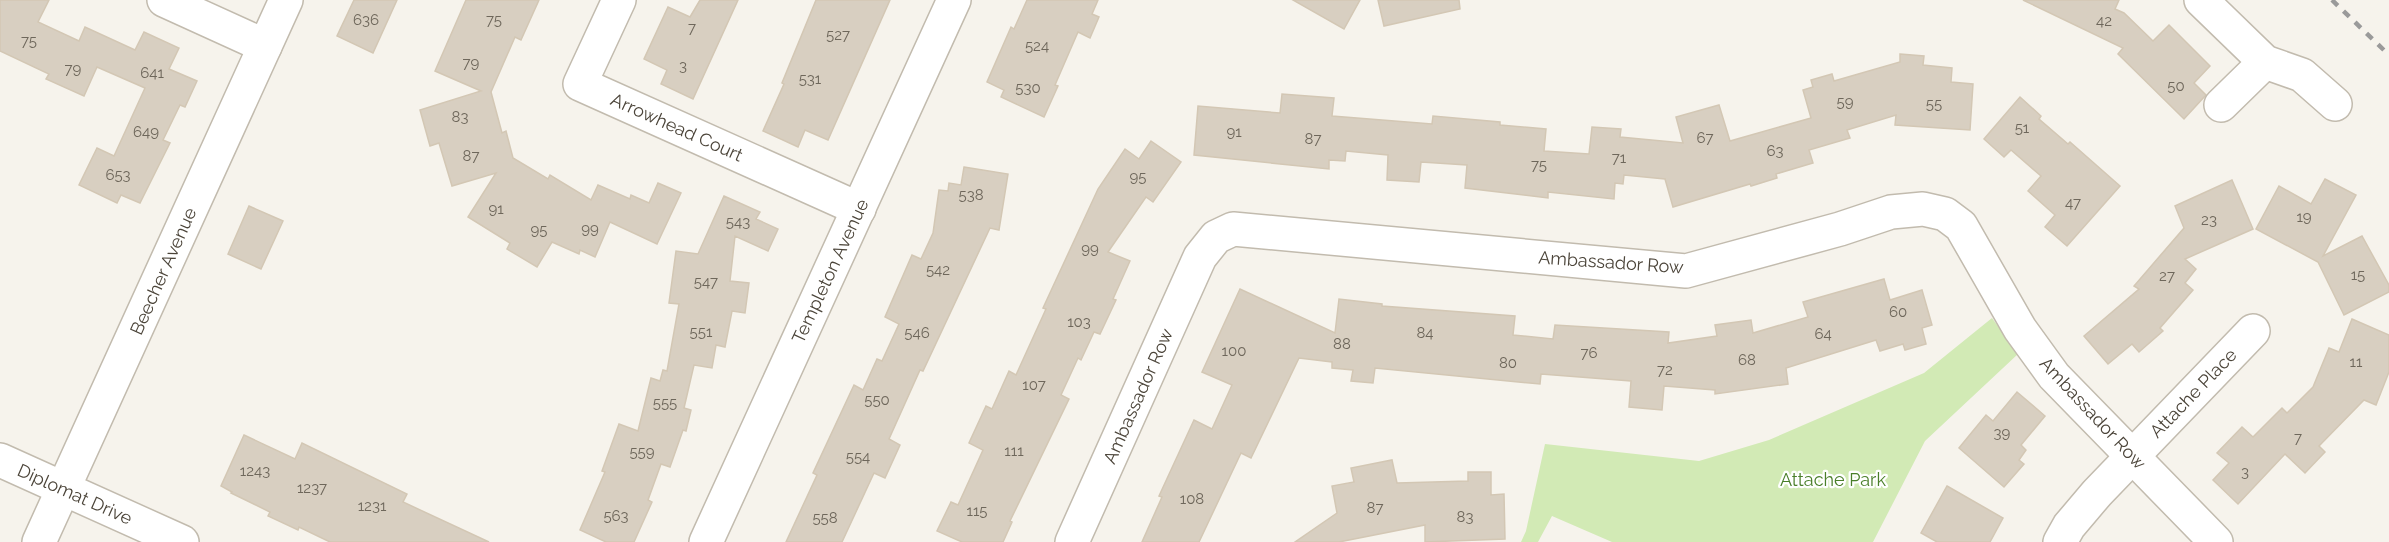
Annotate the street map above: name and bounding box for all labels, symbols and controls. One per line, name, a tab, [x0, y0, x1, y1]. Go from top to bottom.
house number: 636	[353, 11, 379, 29]
house number: 75	[486, 11, 502, 29]
house number: 42	[2096, 12, 2112, 30]
house number: 7	[688, 19, 696, 37]
house number: 527	[826, 26, 850, 44]
house number: 75	[21, 32, 37, 50]
house number: 524	[1025, 37, 1049, 55]
house number: 79	[463, 54, 480, 72]
house number: 3	[679, 57, 687, 75]
house number: 79	[65, 60, 82, 78]
house number: 641	[140, 64, 164, 82]
house number: 531	[799, 70, 822, 88]
house number: 50	[2167, 77, 2185, 95]
house number: 530	[1015, 79, 1041, 97]
street label: Arrowhead Court	[608, 88, 746, 166]
house number: 59	[1837, 93, 1854, 111]
house number: 55	[1926, 95, 1942, 113]
house number: 83	[452, 108, 468, 126]
house number: 51	[2015, 119, 2030, 137]
house number: 649	[133, 123, 159, 141]
house number: 91	[1226, 123, 1242, 141]
house number: 67	[1696, 129, 1714, 147]
house number: 87	[1305, 130, 1321, 148]
house number: 63	[1766, 142, 1784, 160]
house number: 87	[463, 147, 479, 165]
house number: 71	[1612, 149, 1627, 167]
house number: 75	[1531, 156, 1547, 174]
house number: 653	[105, 166, 131, 184]
house number: 95	[1130, 168, 1146, 186]
house number: 538	[958, 186, 984, 204]
house number: 47	[2065, 194, 2081, 212]
street label: Templeton Avenue	[787, 195, 873, 347]
house number: 91	[488, 200, 504, 218]
street label: Beecher Avenue	[126, 204, 201, 338]
house number: 19	[2296, 208, 2312, 226]
house number: 23	[2201, 211, 2217, 229]
house number: 543	[726, 213, 750, 231]
house number: 99	[581, 220, 599, 238]
house number: 95	[531, 221, 547, 239]
house number: 99	[1081, 240, 1099, 258]
street label: Ambassador Row	[1538, 246, 1685, 278]
house number: 542	[926, 261, 950, 279]
house number: 15	[2351, 266, 2365, 284]
house number: 27	[2159, 267, 2175, 285]
house number: 547	[694, 273, 718, 291]
house number: 60	[1889, 303, 1907, 321]
house number: 103	[1067, 313, 1091, 331]
house number: 551	[690, 323, 713, 341]
house number: 546	[904, 324, 930, 342]
house number: 84	[1416, 324, 1434, 342]
street label: Ambassador Row	[1099, 325, 1177, 467]
house number: 64	[1814, 325, 1832, 343]
house number: 88	[1333, 335, 1351, 353]
house number: 100	[1222, 342, 1246, 360]
house number: 76	[1580, 344, 1598, 362]
street label: Attache Place	[2145, 344, 2241, 442]
house number: 68	[1738, 351, 1756, 369]
street label: Ambassador Row	[2036, 353, 2151, 474]
house number: 11	[2350, 353, 2363, 371]
house number: 80	[1499, 354, 1517, 372]
house number: 72	[1657, 361, 1673, 379]
house number: 107	[1022, 376, 1046, 394]
house number: 550	[864, 391, 890, 409]
house number: 555	[653, 394, 677, 412]
house number: 39	[1994, 424, 2011, 442]
house number: 7	[2294, 429, 2302, 447]
house number: 111	[1004, 442, 1024, 460]
house number: 559	[629, 443, 655, 461]
house number: 554	[846, 448, 870, 466]
street label: Diplomat Drive	[14, 459, 136, 529]
house number: 1243	[240, 462, 270, 480]
house number: 3	[2241, 463, 2249, 481]
park label: Attache Park	[1780, 469, 1886, 490]
house number: 1237	[297, 479, 327, 497]
house number: 108	[1180, 490, 1204, 508]
house number: 1231	[358, 497, 387, 515]
house number: 87	[1367, 499, 1383, 517]
house number: 115	[966, 502, 988, 520]
house number: 563	[603, 507, 629, 525]
house number: 83	[1457, 508, 1473, 526]
house number: 558	[812, 509, 838, 527]

